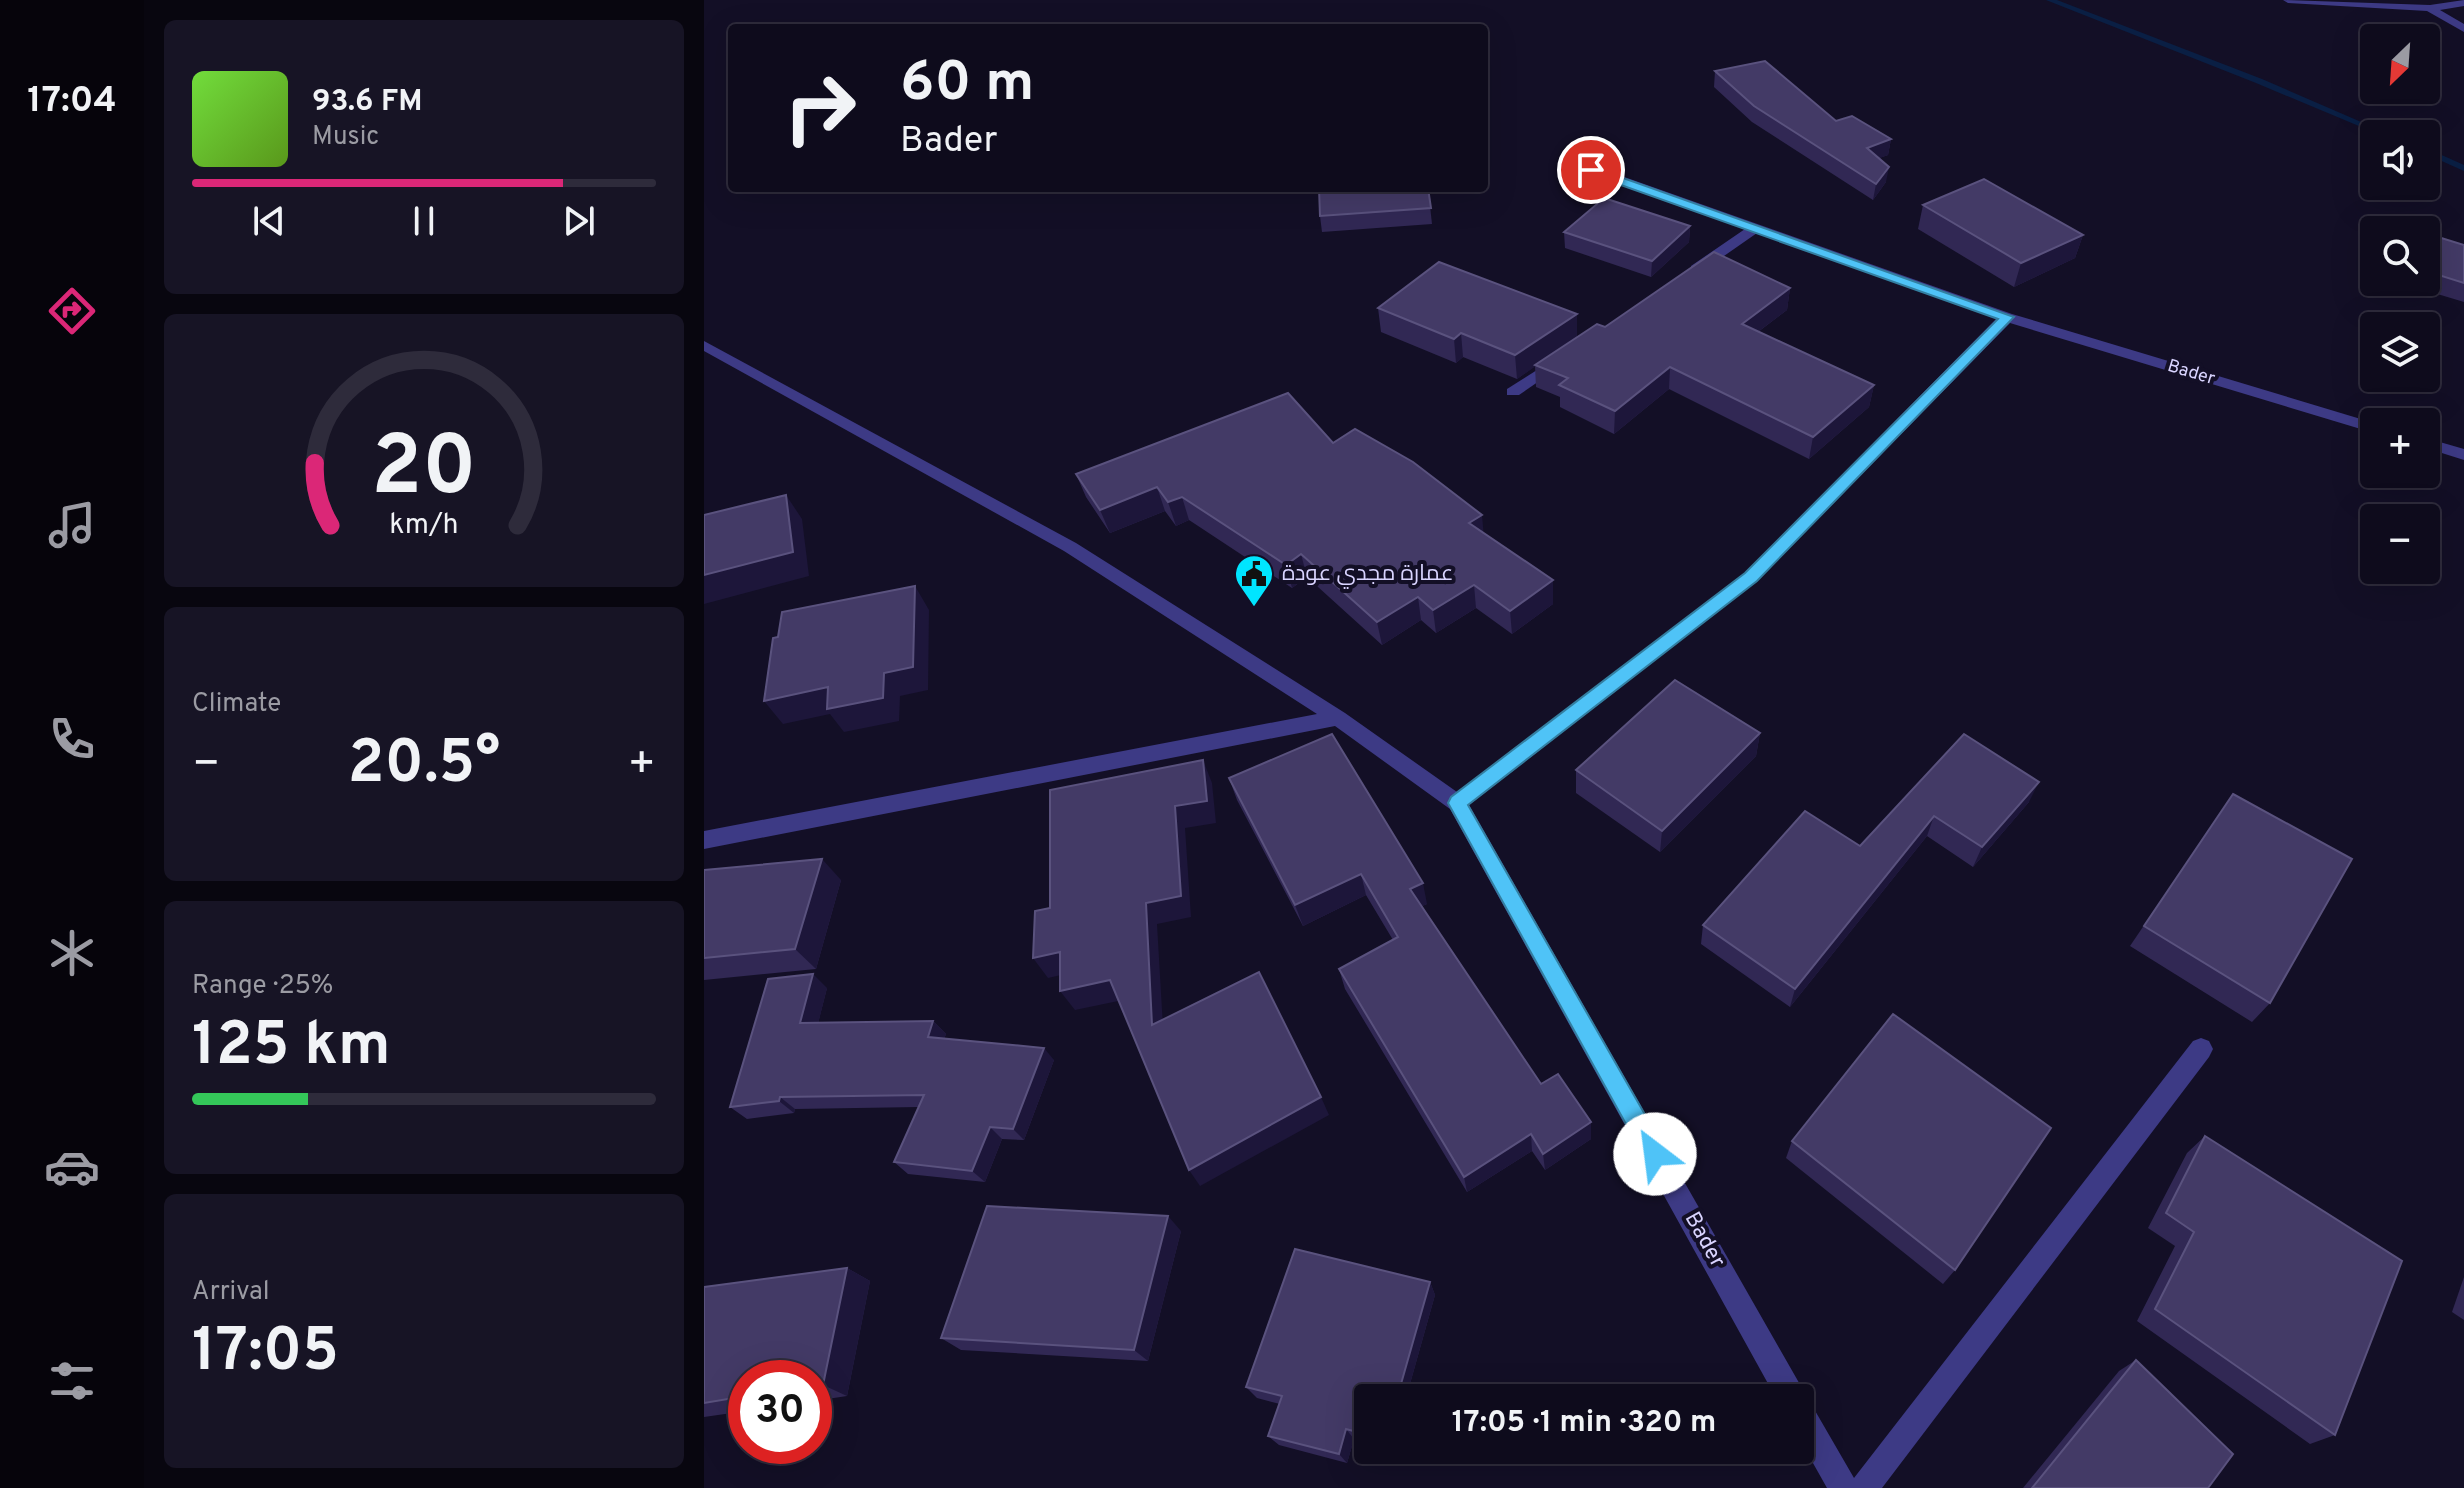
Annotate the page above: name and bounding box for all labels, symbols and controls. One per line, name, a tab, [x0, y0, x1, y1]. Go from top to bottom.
north arrow	[2360, 24, 2440, 104]
map controls	[2360, 24, 2440, 584]
text: 60 m	[900, 50, 1034, 120]
icon: right	[768, 56, 872, 160]
text: 17:04	[27, 79, 117, 125]
text: 93.6 FM	[312, 84, 422, 121]
text: Bader	[900, 119, 997, 165]
button: sound	[2360, 120, 2440, 200]
text: Music	[312, 121, 379, 154]
pin	[1557, 136, 1625, 204]
icon: arrive	[1569, 148, 1613, 192]
icon: previous	[247, 199, 291, 243]
icon: pause	[402, 199, 446, 243]
icon: next	[557, 199, 601, 243]
button: search	[2360, 216, 2440, 296]
icon: directions	[44, 283, 100, 339]
button: layers	[2360, 312, 2440, 392]
street label: Bader	[2164, 355, 2218, 391]
button: +	[2360, 408, 2440, 488]
text: 20	[371, 419, 477, 524]
icon: music	[44, 497, 100, 553]
button: −	[2360, 504, 2440, 584]
text: km/h	[389, 509, 459, 545]
public building icon: عمارة مجدي عودة	[1233, 553, 1275, 608]
place label: عمارة مجدي عودة	[1282, 561, 1453, 589]
text: Climate	[192, 688, 281, 721]
icon: phone	[44, 711, 100, 767]
text: 20.5°	[348, 728, 500, 804]
text: −	[192, 738, 220, 794]
text: +	[628, 738, 656, 794]
icon: climate	[44, 925, 100, 981]
text: Range · 25%	[192, 970, 333, 1003]
text: 125 km	[192, 1010, 391, 1086]
position arrow	[1613, 1112, 1697, 1196]
icon: car	[44, 1139, 100, 1195]
street label: Bader	[1678, 1207, 1730, 1273]
text: Arrival	[192, 1276, 270, 1309]
text: 17:05	[192, 1316, 339, 1392]
icon: filters	[44, 1353, 100, 1409]
speed limit sign: 30	[728, 1360, 832, 1464]
text: 17:05 · 1 min · 320 m	[1452, 1405, 1716, 1442]

